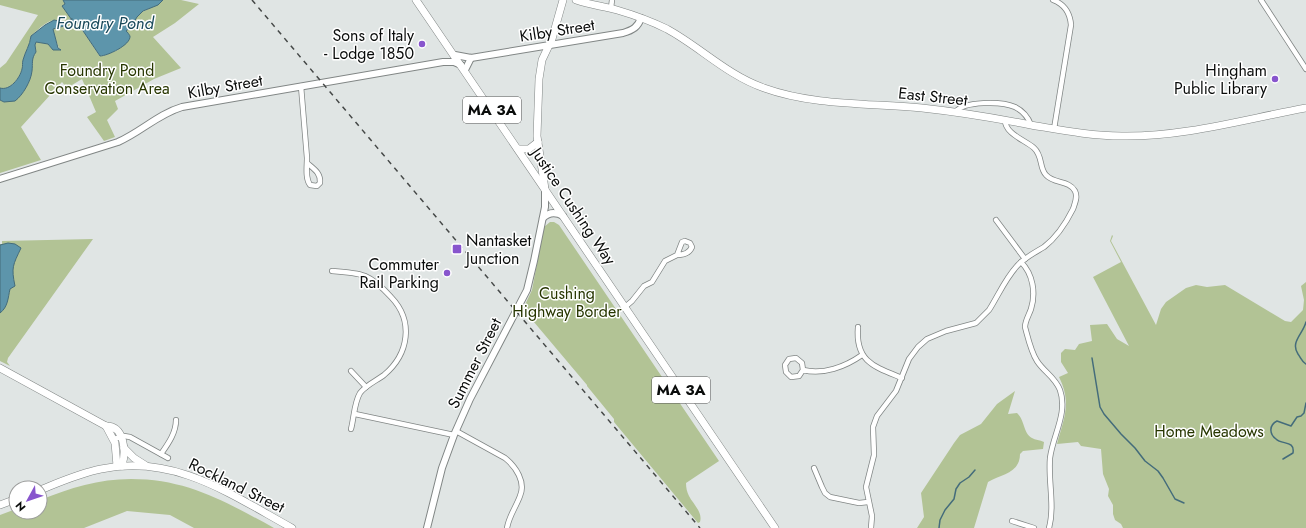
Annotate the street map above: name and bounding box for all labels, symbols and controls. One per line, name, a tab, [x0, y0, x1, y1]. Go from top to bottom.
water label: Foundry Pond	[56, 11, 155, 35]
street label: Kilby Street	[518, 13, 596, 48]
place label: Sons of Italy - Lodge 1850	[324, 24, 415, 65]
marker: Sons of Italy - Lodge 1850	[417, 39, 427, 49]
park label: Foundry Pond Conservation Area	[44, 59, 170, 100]
place label: Hingham Public Library	[1174, 59, 1268, 100]
street label: Kilby Street	[186, 69, 265, 104]
marker: Hingham Public Library	[1270, 74, 1280, 84]
street label: East Street	[897, 81, 969, 112]
road number: MA 3A	[463, 97, 521, 123]
street label: Justice Cushing Way	[525, 141, 622, 270]
place label: Nantasket Junction	[464, 229, 532, 270]
marker: Nantasket Junction	[451, 243, 463, 255]
place label: Commuter Rail Parking	[360, 253, 440, 294]
marker: Commuter Rail Parking	[442, 268, 452, 278]
park label: Cushing Highway Border	[512, 282, 622, 323]
street label: Summer Street	[442, 314, 507, 412]
road number: MA 3A	[652, 377, 710, 403]
park label: Home Meadows	[1154, 420, 1264, 443]
street label: Rockland Street	[185, 452, 289, 519]
north arrow	[8, 480, 48, 520]
text: N	[11, 498, 29, 515]

